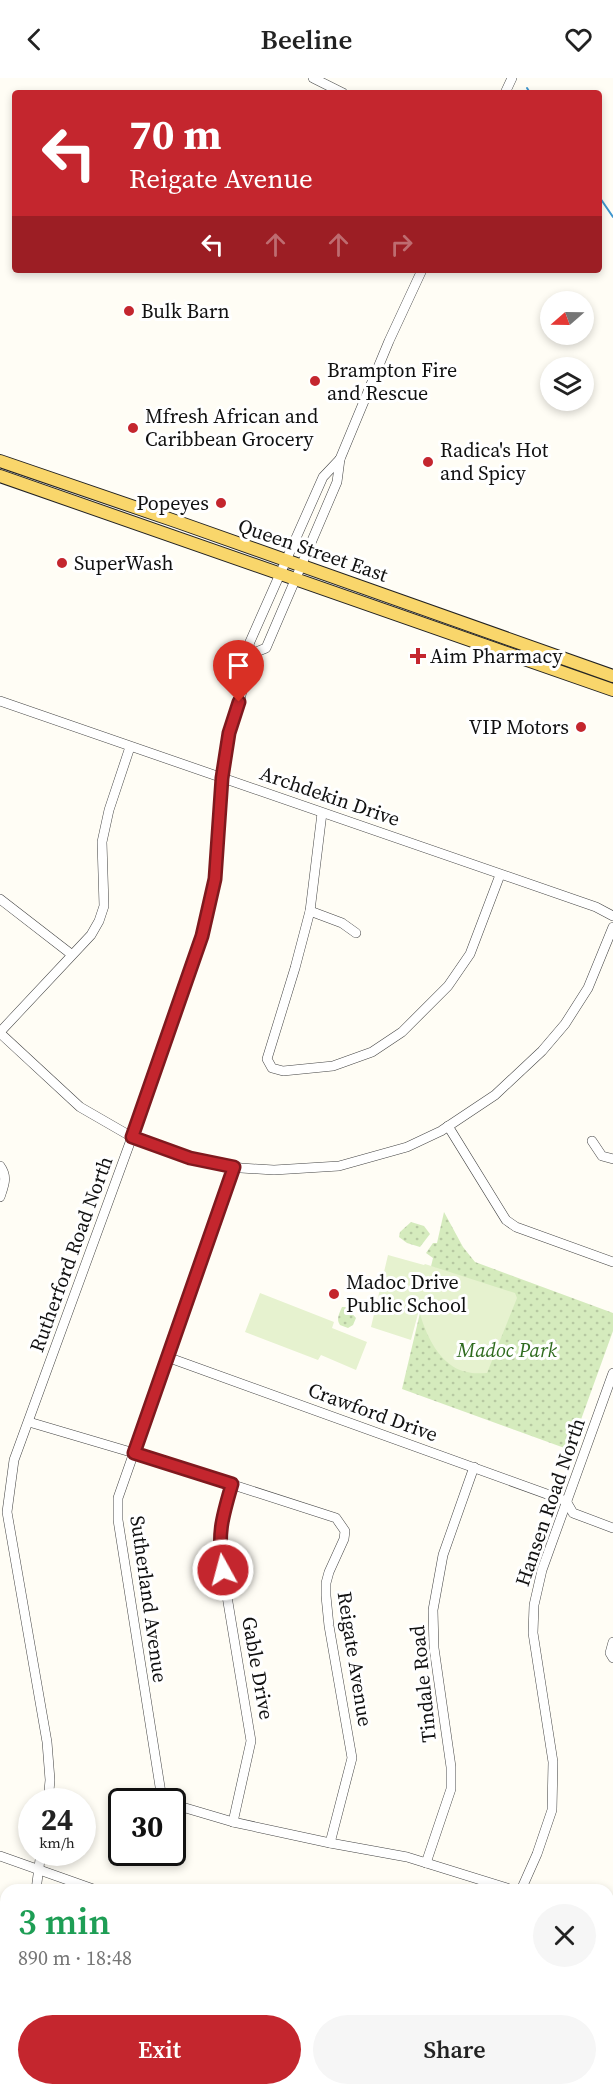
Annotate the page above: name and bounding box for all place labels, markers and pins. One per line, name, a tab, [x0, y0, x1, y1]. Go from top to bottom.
place label: Bulk Barn	[141, 297, 230, 325]
marker: Bulk Barn	[122, 304, 136, 318]
place label: Brampton Fire and Rescue	[327, 356, 457, 407]
marker: Brampton Fire and Rescue	[308, 374, 322, 388]
place label: Mfresh African and Caribbean Grocery	[145, 402, 319, 453]
marker: Mfresh African and Caribbean Grocery	[126, 421, 140, 435]
place label: Radica's Hot and Spicy	[440, 436, 549, 487]
marker: Radica's Hot and Spicy	[421, 455, 435, 469]
place label: Popeyes	[136, 489, 209, 517]
marker: Popeyes	[214, 496, 228, 510]
place label: SuperWash	[74, 549, 174, 577]
marker: SuperWash	[55, 556, 69, 570]
pin	[213, 640, 264, 702]
place label: Aim Pharmacy	[430, 642, 563, 670]
marker: Aim Pharmacy	[411, 649, 425, 663]
place label: VIP Motors	[469, 713, 569, 741]
marker: VIP Motors	[574, 720, 588, 734]
place label: Madoc Drive Public School	[346, 1268, 467, 1319]
marker: Madoc Drive Public School	[327, 1287, 341, 1301]

